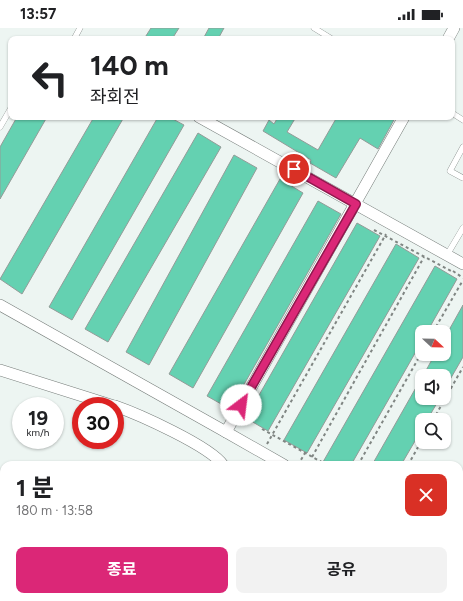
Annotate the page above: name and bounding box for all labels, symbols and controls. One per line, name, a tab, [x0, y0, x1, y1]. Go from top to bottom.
text: 13:57	[20, 5, 56, 23]
text: 140 m	[90, 48, 169, 82]
icon: left	[24, 52, 76, 104]
text: 좌회전	[90, 86, 140, 108]
pin	[277, 152, 311, 186]
icon: arrive	[283, 158, 305, 180]
north arrow	[415, 325, 451, 361]
map controls	[415, 325, 451, 449]
button: sound	[415, 369, 451, 405]
position arrow	[220, 384, 262, 426]
speed limit sign: 30	[72, 397, 124, 449]
text: 19	[28, 406, 48, 430]
button: search	[415, 413, 451, 449]
text: km/h	[27, 426, 49, 439]
text: 1 분	[16, 473, 54, 502]
button: close	[405, 474, 447, 516]
text: 180 m · 13:58	[16, 503, 93, 518]
button: 종료	[16, 547, 228, 593]
button: 공유	[236, 547, 447, 593]

